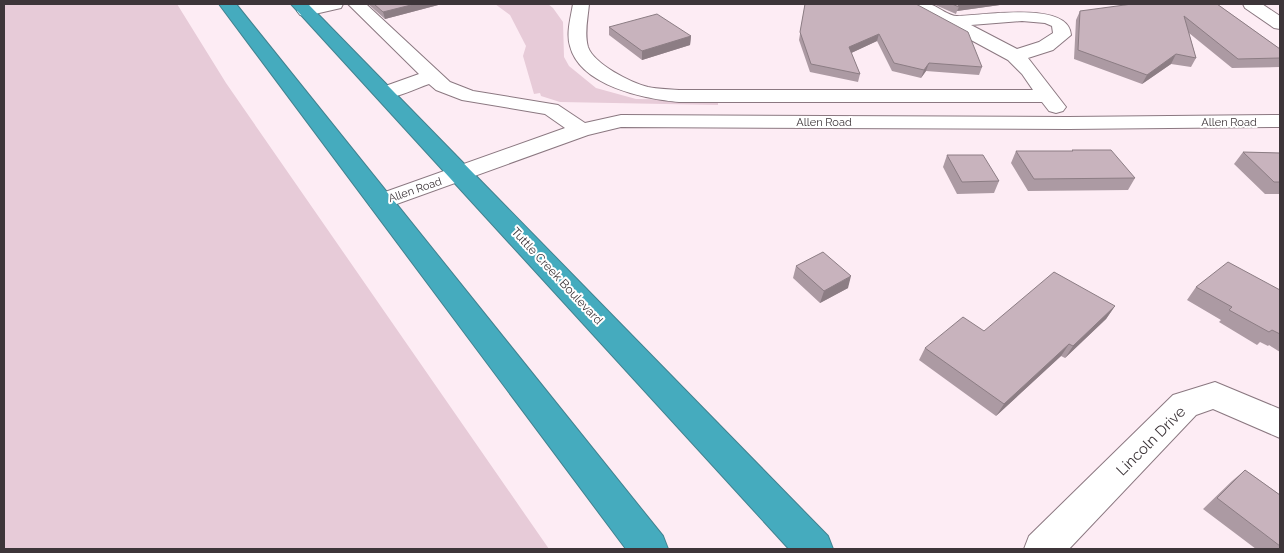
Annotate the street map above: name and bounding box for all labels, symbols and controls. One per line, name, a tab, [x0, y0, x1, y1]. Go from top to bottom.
street label: Allen Road	[796, 116, 852, 129]
street label: Allen Road	[1201, 116, 1257, 129]
street label: Allen Road	[387, 175, 443, 205]
street label: Tuttle Creek Boulevard	[508, 225, 606, 327]
street label: Lincoln Drive	[1113, 403, 1189, 479]

